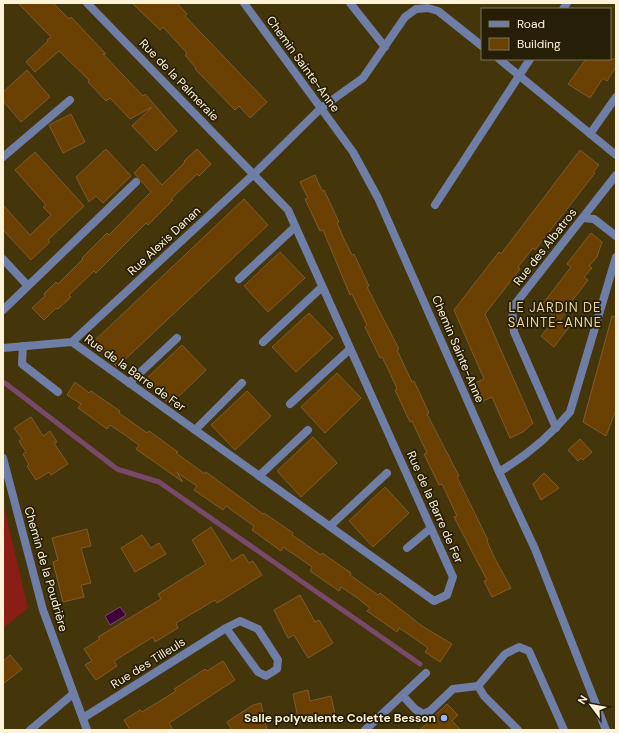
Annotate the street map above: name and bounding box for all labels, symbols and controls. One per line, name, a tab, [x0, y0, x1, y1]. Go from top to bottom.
legend	[481, 8, 611, 60]
street label: Chemin Sainte-Anne	[263, 13, 343, 115]
text: Road	[517, 16, 545, 32]
street label: Rue de la Palmeraie	[136, 36, 222, 125]
text: Building	[517, 36, 561, 52]
street label: Rue Alexis Danan	[124, 203, 204, 279]
street label: Rue des Albatros	[510, 205, 580, 289]
street label: Chemin Sainte-Anne	[428, 293, 488, 405]
district label: LE JARDIN DE SAINTE-ANNE	[508, 299, 602, 331]
street label: Rue de la Barre de Fer	[81, 331, 189, 415]
street label: Rue de la Barre de Fer	[403, 448, 467, 566]
street label: Chemin de la Poudrière	[21, 505, 72, 633]
street label: Rue des Tilleuls	[108, 634, 188, 692]
north arrow	[571, 685, 611, 725]
text: N	[574, 693, 591, 707]
place label: Salle polyvalente Colette Besson	[244, 710, 436, 726]
marker: Salle polyvalente Colette Besson	[439, 713, 449, 723]

